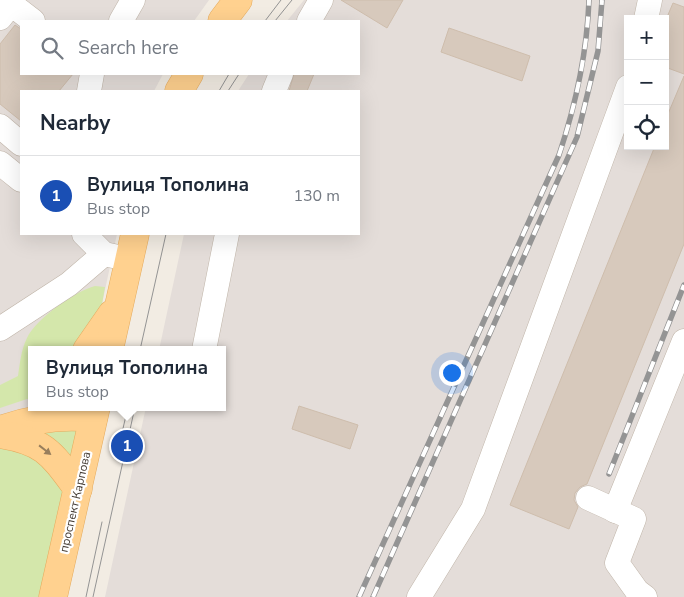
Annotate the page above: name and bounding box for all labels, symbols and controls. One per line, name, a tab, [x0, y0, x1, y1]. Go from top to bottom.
map controls	[624, 15, 669, 150]
button: +	[624, 15, 669, 60]
search box	[20, 20, 360, 75]
icon: search	[38, 34, 66, 62]
text: Search here	[78, 35, 179, 61]
button: −	[624, 60, 669, 105]
button: locate	[624, 105, 669, 150]
text: Nearby	[40, 109, 110, 137]
text: Вулиця Тополина	[87, 172, 249, 198]
text: 1	[51, 185, 61, 207]
text: 130 m	[293, 185, 340, 207]
text: Bus stop	[87, 198, 150, 220]
popup	[28, 346, 226, 411]
text: Вулиця Тополина	[46, 355, 208, 381]
your location	[439, 360, 465, 386]
text: Bus stop	[46, 381, 109, 403]
pin: 1	[111, 427, 143, 465]
one-way arrow	[38, 444, 51, 455]
street label: проспект Карпова	[56, 450, 94, 554]

